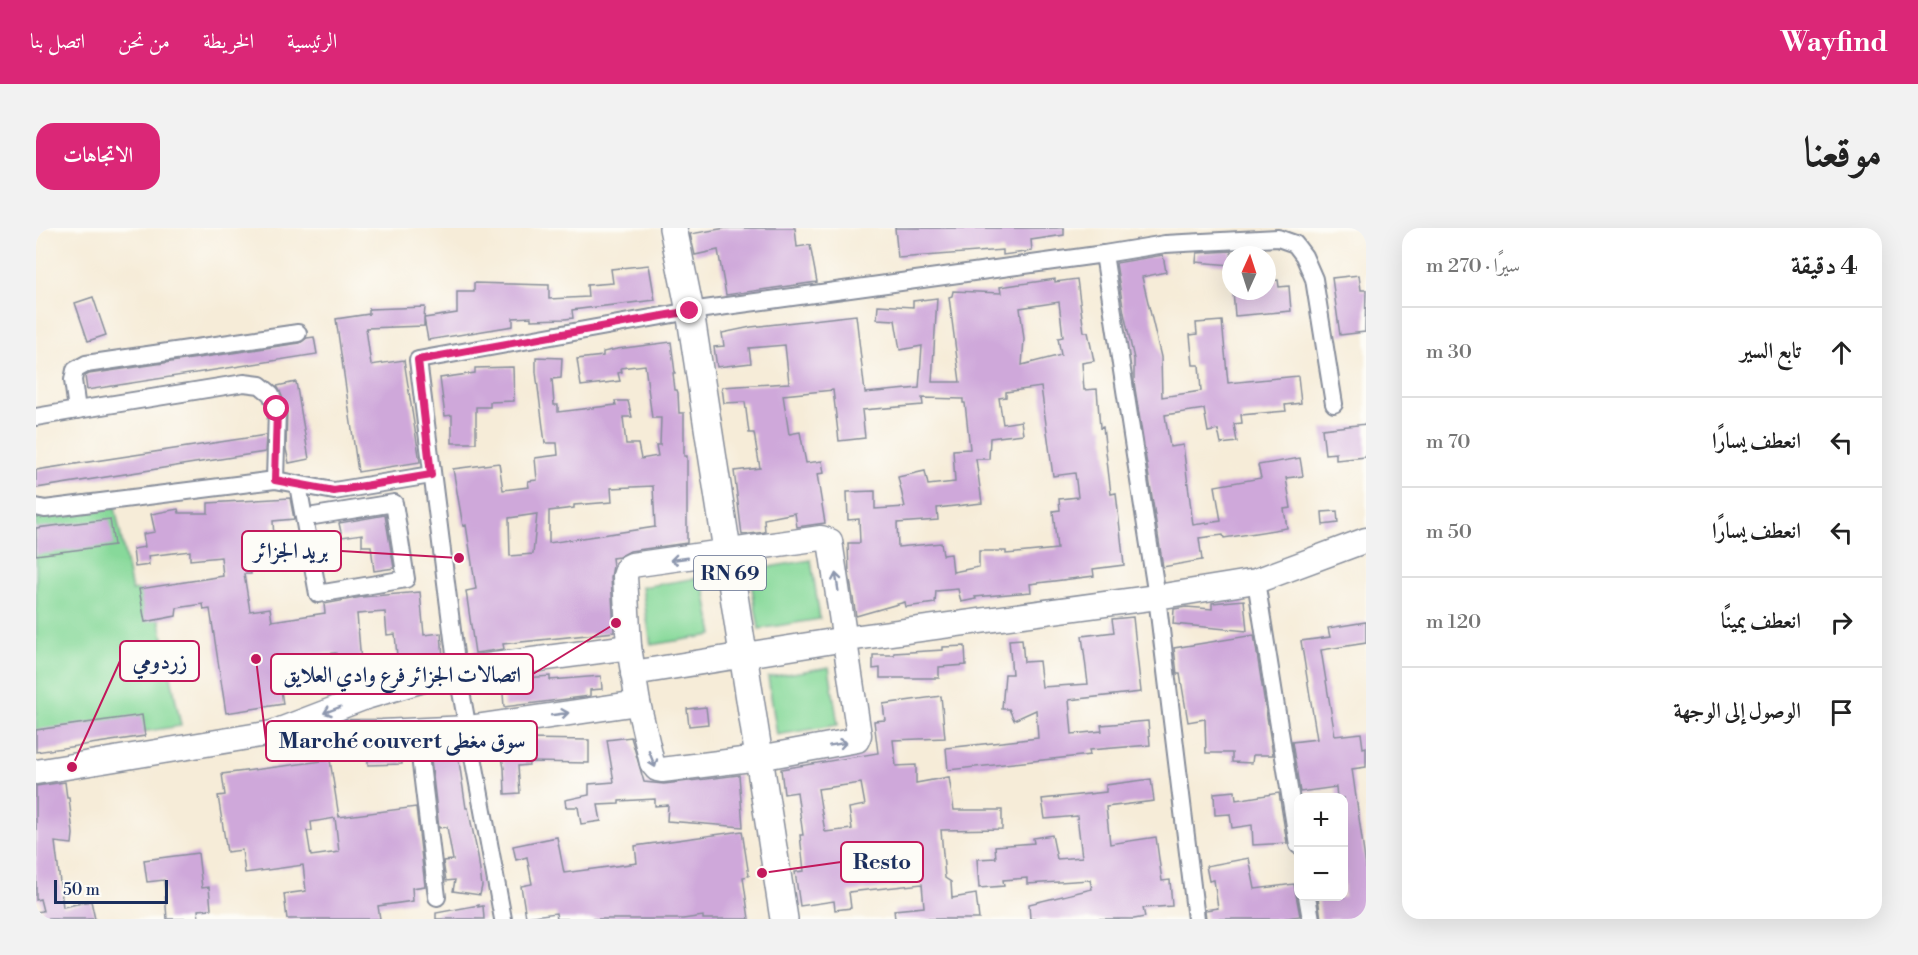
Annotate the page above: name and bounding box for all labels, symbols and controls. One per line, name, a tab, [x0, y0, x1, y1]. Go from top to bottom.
text: Wayfind	[1781, 25, 1888, 60]
text: اتصل بنا	[30, 29, 85, 55]
text: من نحن	[118, 29, 170, 55]
text: الخريطة	[203, 29, 254, 55]
text: الرئيسية	[287, 29, 337, 55]
button: الاتجاهات	[36, 123, 160, 190]
text: موقعنا	[1804, 127, 1882, 180]
north arrow	[1222, 246, 1276, 300]
text: 4 دقيقة	[1791, 250, 1858, 282]
text: سيرًا · 270 m	[1426, 254, 1520, 279]
route end	[676, 297, 702, 323]
icon: ahead	[1825, 336, 1858, 369]
text: تابع السير	[1740, 338, 1801, 365]
text: 30 m	[1426, 340, 1472, 365]
route start	[263, 395, 289, 421]
icon: left	[1825, 426, 1858, 459]
text: انعطف يسارًا	[1712, 428, 1801, 455]
text: 70 m	[1426, 430, 1471, 455]
icon: left	[1825, 516, 1858, 549]
text: انعطف يسارًا	[1712, 518, 1801, 545]
text: 50 m	[1426, 520, 1472, 545]
callout: بريد الجزائر	[242, 531, 341, 571]
text: بريد الجزائر	[252, 538, 328, 565]
one-way arrow	[669, 553, 689, 564]
road number: RN 69	[694, 556, 766, 590]
one-way arrow	[831, 572, 842, 592]
icon: right	[1825, 606, 1858, 639]
text: انعطف يمينًا	[1721, 608, 1801, 635]
text: 120 m	[1426, 610, 1481, 635]
callout: زردومي	[120, 641, 199, 681]
text: زردومي	[131, 649, 188, 680]
callout: اتصالات الجزائر فرع وادي العلايق	[271, 654, 533, 694]
text: اتصالات الجزائر فرع وادي العلايق	[283, 662, 521, 693]
icon: arrive	[1825, 696, 1858, 729]
text: الوصول إلى الوجهة	[1673, 698, 1801, 725]
one-way arrow	[323, 705, 342, 716]
one-way arrow	[550, 709, 570, 720]
callout: Marché couvert سوق مغطى	[266, 721, 537, 761]
text: Marché couvert سوق مغطى	[278, 728, 526, 756]
one-way arrow	[828, 738, 848, 749]
one-way arrow	[648, 749, 659, 767]
map controls	[1294, 793, 1348, 901]
button: +	[1294, 793, 1348, 847]
callout: Resto	[841, 842, 923, 882]
button: −	[1294, 847, 1348, 901]
text: Resto	[853, 849, 911, 876]
scale bar	[54, 877, 168, 904]
text: 50 m	[63, 880, 100, 900]

